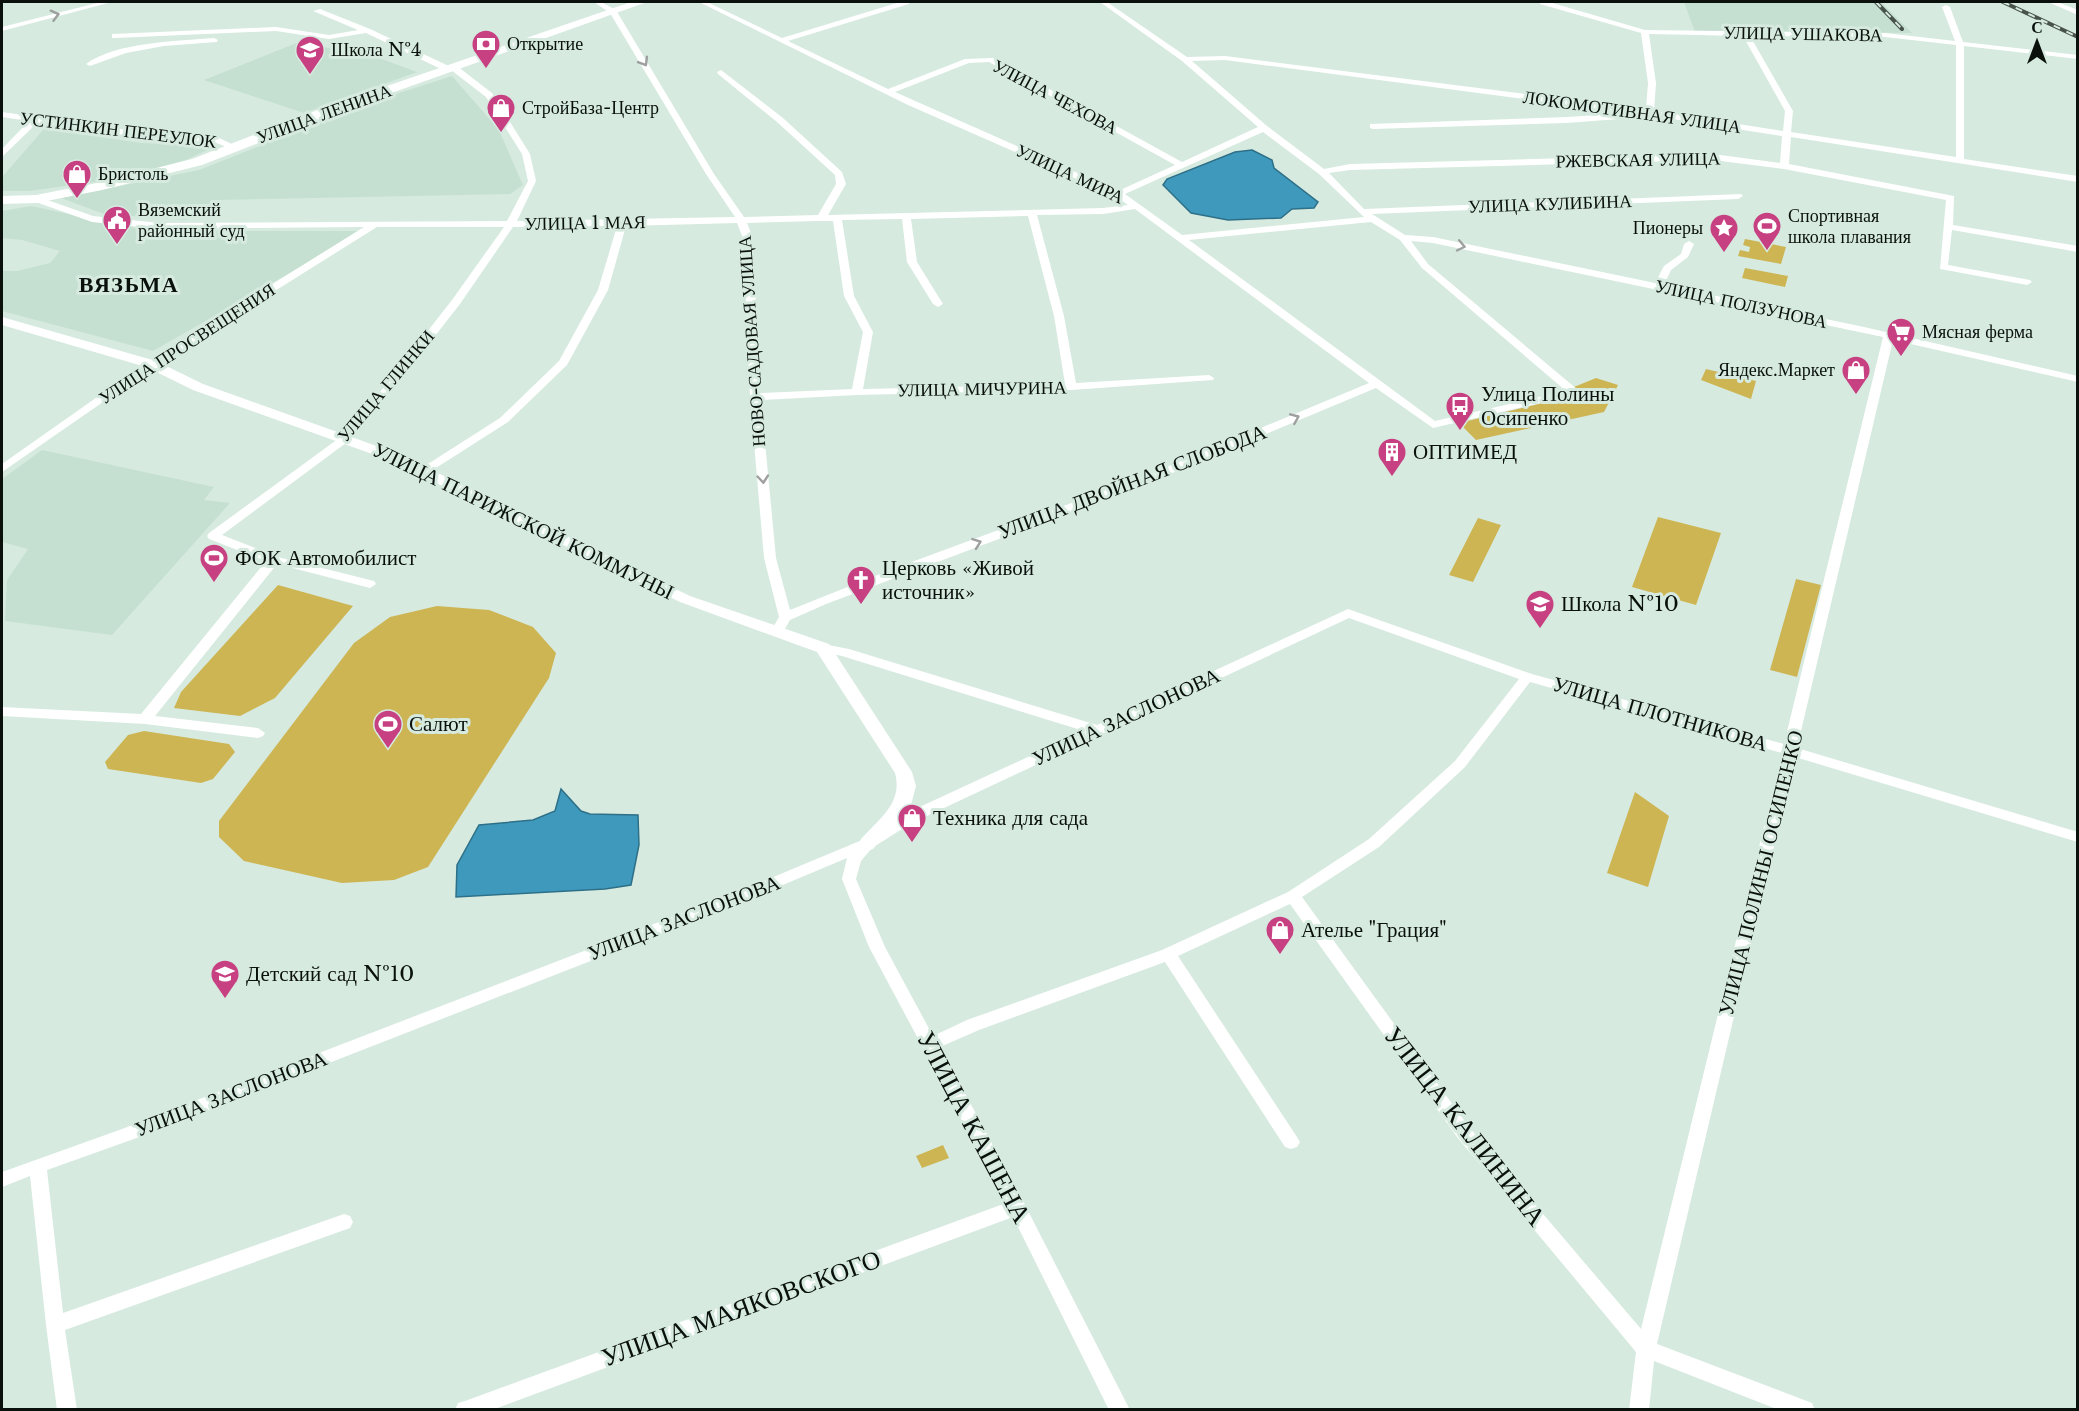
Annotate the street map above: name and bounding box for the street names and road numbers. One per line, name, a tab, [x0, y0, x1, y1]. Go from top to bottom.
street label: УЛИЦА УШАКОВА	[1723, 22, 1883, 46]
street label: УЛИЦА ЧЕХОВА	[989, 55, 1121, 139]
street label: УЛИЦА ЛЕНИНА	[253, 79, 395, 149]
street label: ЛОКОМОТИВНАЯ УЛИЦА	[1522, 86, 1742, 138]
street label: УСТИНКИН ПЕРЕУЛОК	[18, 107, 219, 153]
street label: УЛИЦА МИРА	[1012, 139, 1128, 209]
street label: РЖЕВСКАЯ УЛИЦА	[1556, 148, 1720, 172]
street label: УЛИЦА КУЛИБИНА	[1468, 190, 1632, 218]
street label: УЛИЦА 1 МАЯ	[524, 211, 646, 235]
street label: НОВО-САДОВАЯ УЛИЦА	[734, 235, 770, 447]
street label: УЛИЦА ПОЛЗУНОВА	[1653, 275, 1829, 333]
street label: УЛИЦА ПРОСВЕЩЕНИЯ	[95, 279, 279, 409]
street label: УЛИЦА ГЛИНКИ	[333, 326, 439, 446]
street label: УЛИЦА МИЧУРИНА	[897, 377, 1067, 401]
street label: УЛИЦА ДВОЙНАЯ СЛОБОДА	[994, 418, 1271, 545]
street label: УЛИЦА ПАРИЖСКОЙ КОММУНЫ	[368, 437, 678, 605]
street label: УЛИЦА ЗАСЛОНОВА	[1028, 662, 1225, 772]
street label: УЛИЦА ПЛОТНИКОВА	[1549, 671, 1771, 757]
street label: УЛИЦА ПОЛИНЫ ОСИПЕНКО	[1713, 728, 1809, 1018]
street label: УЛИЦА ЗАСЛОНОВА	[584, 869, 785, 967]
street label: УЛИЦА КАЛИНИНА	[1377, 1020, 1553, 1232]
street label: УЛИЦА КАШЕНА	[910, 1026, 1038, 1229]
street label: УЛИЦА ЗАСЛОНОВА	[131, 1045, 332, 1143]
street label: УЛИЦА МАЯКОВСКОГО	[597, 1243, 885, 1373]

